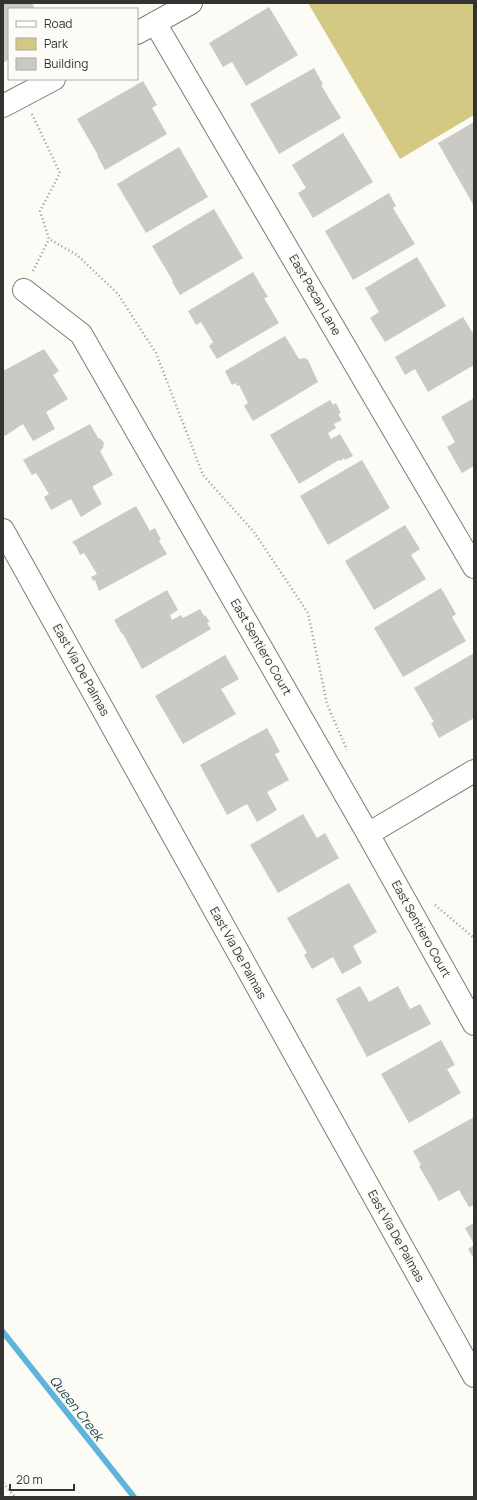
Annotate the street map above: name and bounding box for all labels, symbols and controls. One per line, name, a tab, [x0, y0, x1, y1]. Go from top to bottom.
legend	[8, 8, 138, 80]
text: Road	[44, 15, 72, 32]
text: Park	[44, 35, 69, 52]
text: Building	[44, 55, 88, 72]
street label: East Pecan Lane	[285, 251, 346, 338]
street label: East Sentiero Court	[227, 595, 296, 698]
street label: East Via De Palmas	[49, 621, 114, 719]
street label: East Sentiero Court	[388, 877, 455, 981]
street label: East Via De Palmas	[206, 904, 271, 1002]
street label: East Via De Palmas	[364, 1187, 429, 1285]
water label: Queen Creek	[46, 1372, 110, 1446]
scale bar	[10, 1466, 74, 1492]
text: 20 m	[16, 1471, 43, 1488]

